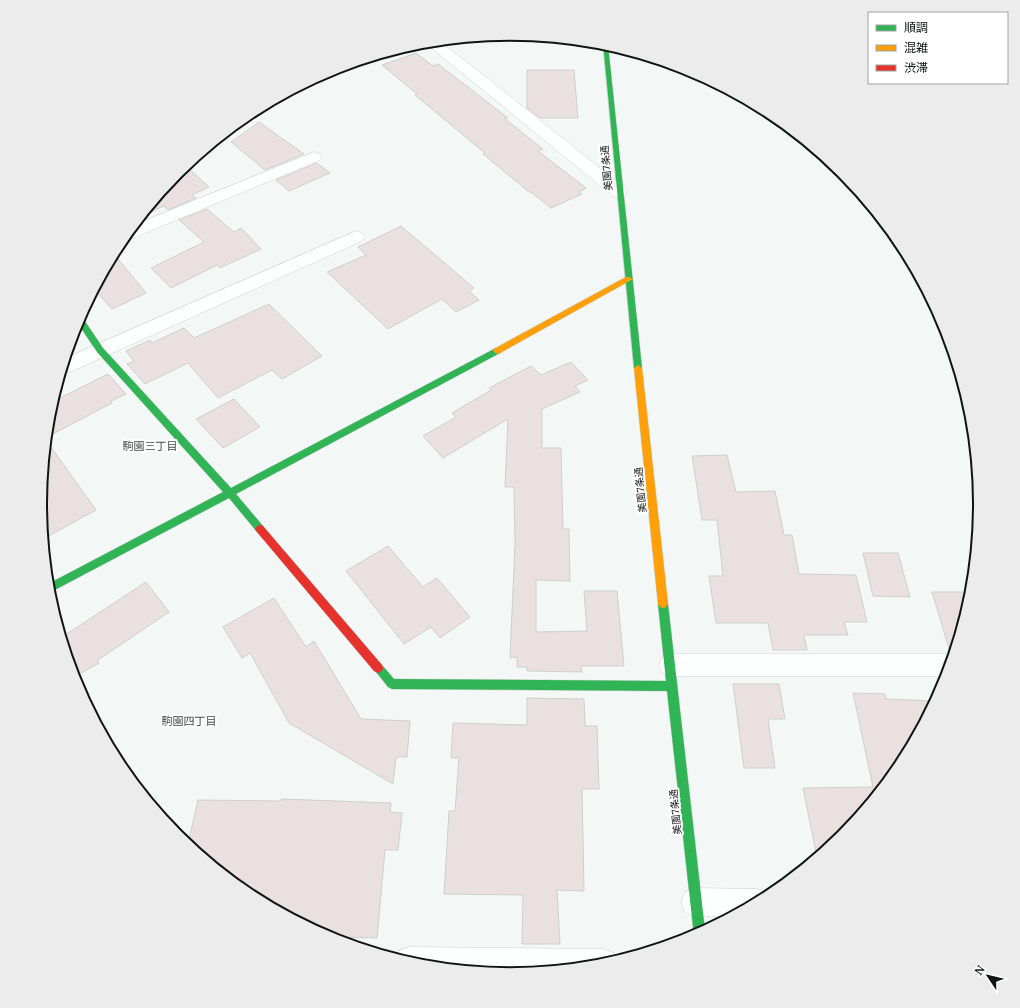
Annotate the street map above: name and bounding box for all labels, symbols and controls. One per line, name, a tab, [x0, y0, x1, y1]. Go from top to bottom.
legend	[868, 12, 1008, 84]
text: 順調	[904, 19, 928, 36]
text: 混雑	[904, 39, 928, 56]
text: 渋滞	[904, 59, 928, 76]
street label: 美園7条通	[597, 145, 615, 191]
district label: 駒園三丁目	[123, 438, 178, 453]
street label: 美園7条通	[631, 467, 649, 513]
district label: 駒園四丁目	[162, 713, 217, 728]
street label: 美園7条通	[666, 789, 684, 835]
north arrow	[968, 956, 1008, 996]
text: N	[971, 962, 988, 978]

